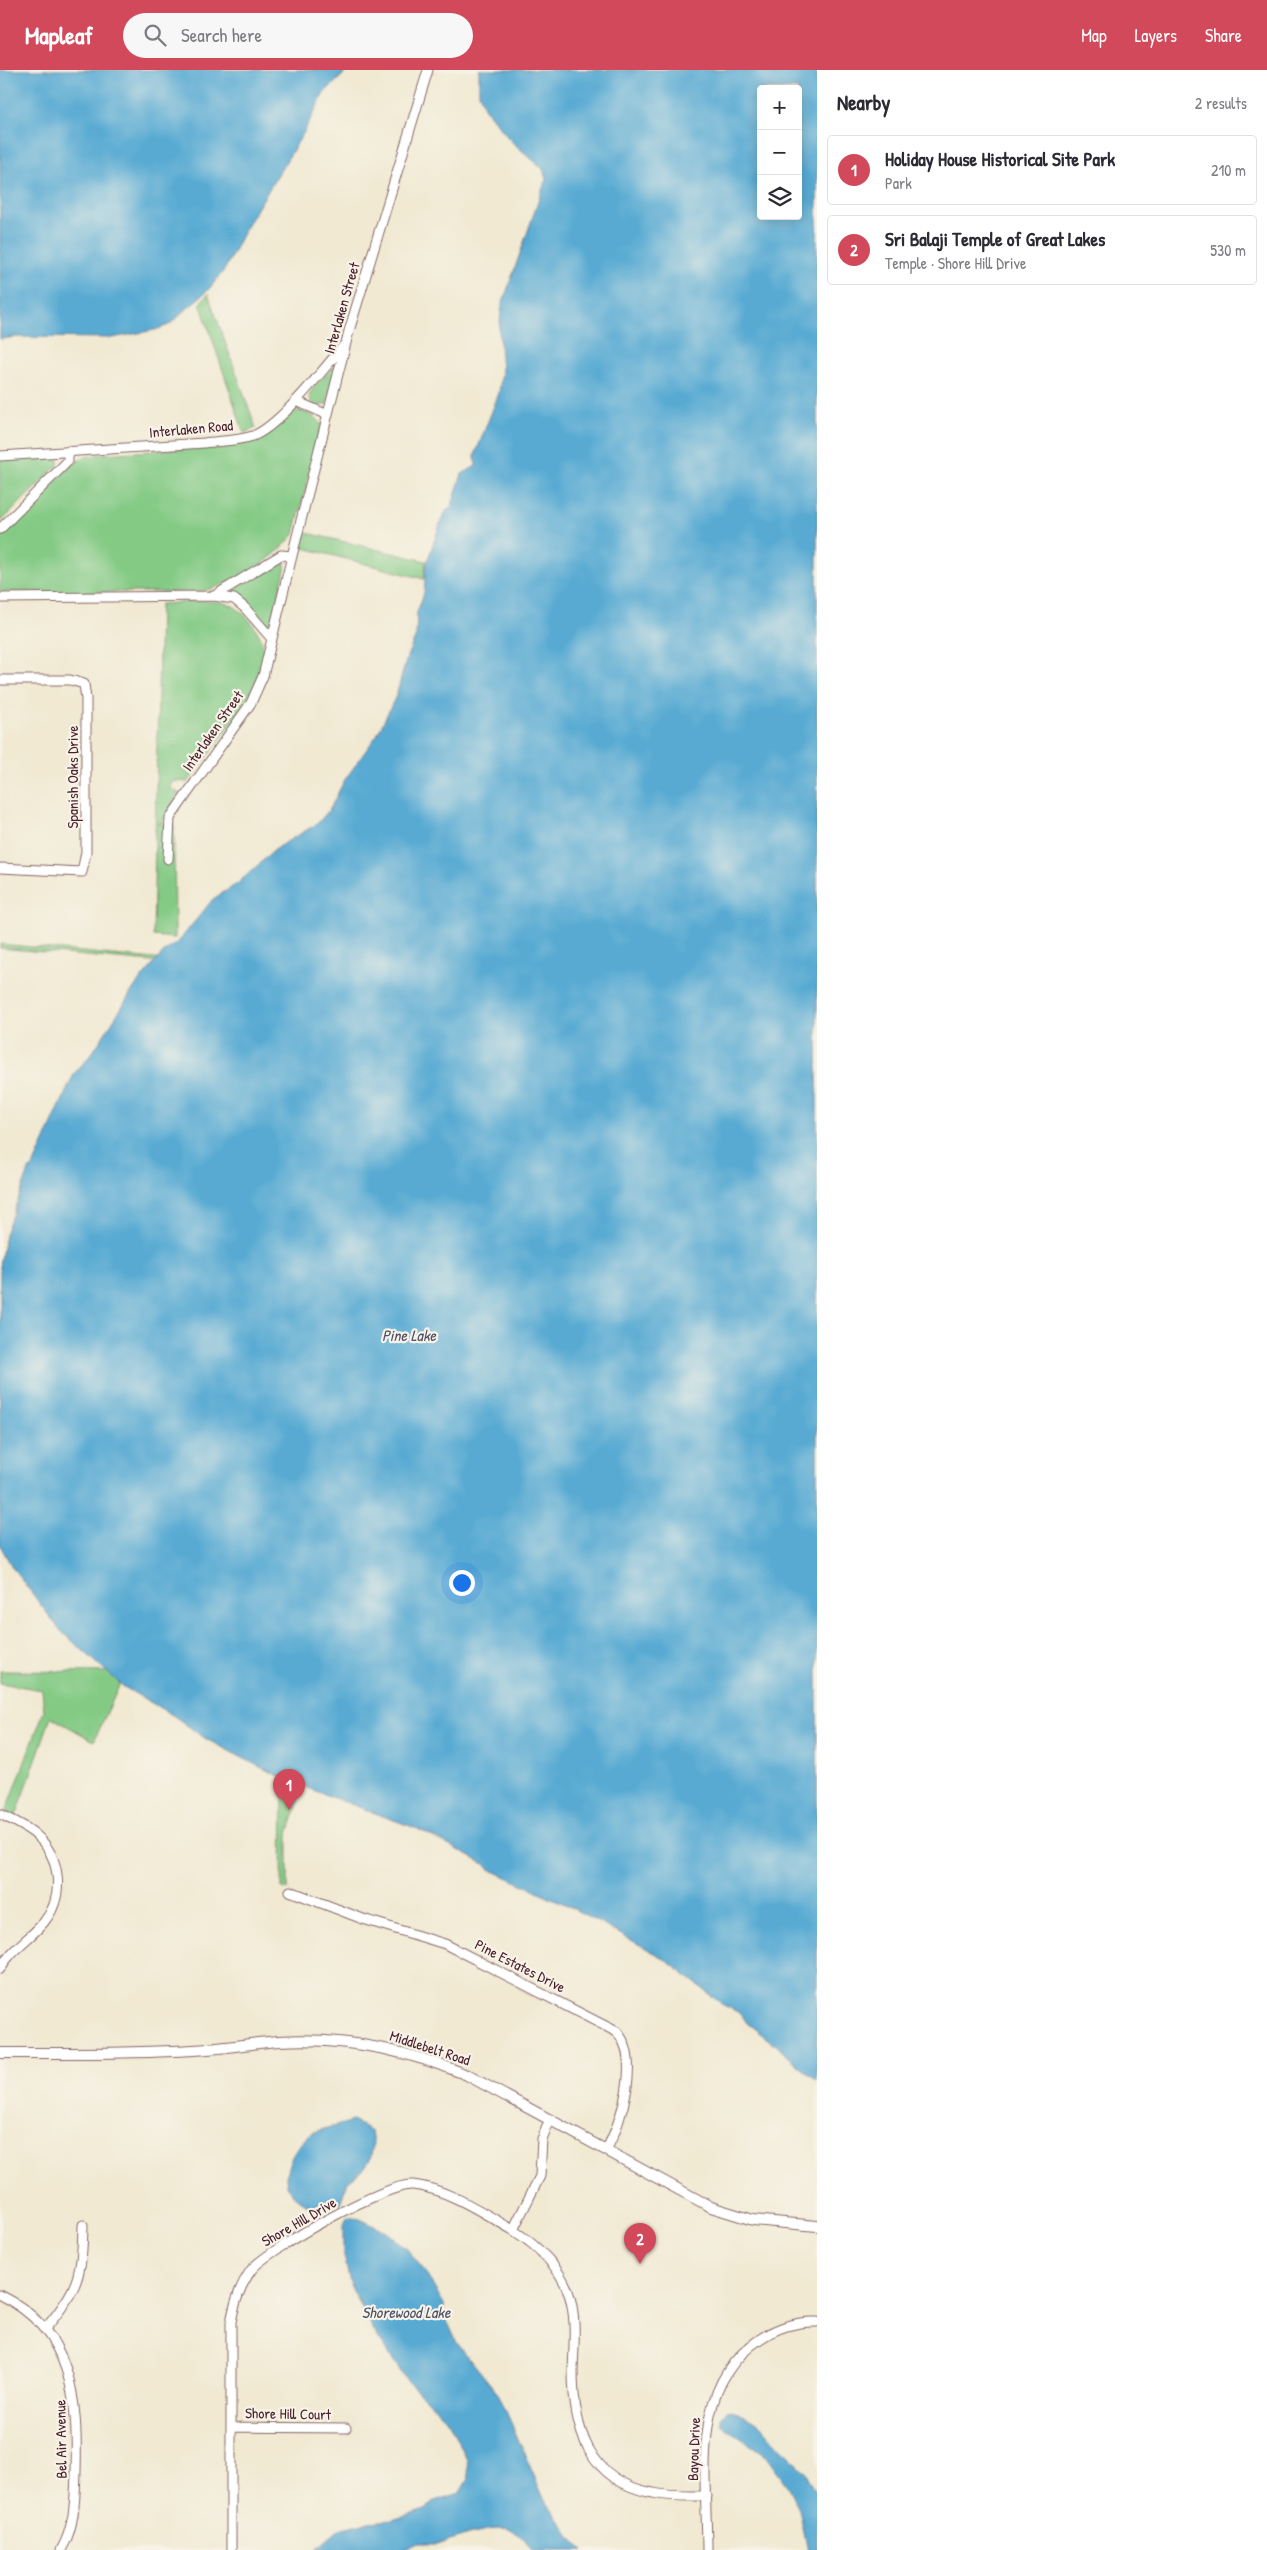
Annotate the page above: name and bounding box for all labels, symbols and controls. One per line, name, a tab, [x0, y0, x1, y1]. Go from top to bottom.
search box	[123, 13, 473, 58]
text: Mapleaf	[25, 19, 93, 51]
icon: search	[141, 21, 169, 49]
text: Search here	[181, 22, 262, 48]
text: Map	[1081, 23, 1107, 48]
text: Layers	[1135, 23, 1177, 48]
text: Share	[1205, 23, 1242, 48]
map controls	[757, 85, 802, 220]
button: +	[757, 85, 802, 130]
text: Nearby	[837, 88, 890, 117]
text: 2 results	[1195, 92, 1247, 114]
button: −	[757, 130, 802, 175]
text: Holiday House Historical Site Park	[885, 146, 1115, 172]
text: 1	[851, 159, 857, 181]
text: 210 m	[1211, 159, 1246, 181]
text: Park	[885, 172, 912, 194]
button: layers	[757, 175, 802, 220]
text: Sri Balaji Temple of Great Lakes	[885, 226, 1105, 252]
text: 2	[850, 239, 858, 261]
text: 530 m	[1210, 239, 1246, 261]
text: Temple · Shore Hill Drive	[885, 252, 1026, 274]
street label: Interlaken Street	[318, 259, 365, 356]
street label: Interlaken Road	[148, 414, 234, 443]
street label: Interlaken Street	[177, 685, 249, 775]
street label: Spanish Oaks Drive	[62, 726, 83, 828]
water label: Pine Lake	[382, 1324, 437, 1346]
your location	[449, 1570, 475, 1596]
pin: 1	[273, 1769, 305, 1810]
street label: Pine Estates Drive	[471, 1934, 569, 1997]
street label: Middlebelt Road	[387, 2025, 473, 2070]
street label: Shore Hill Drive	[258, 2192, 340, 2251]
pin: 2	[624, 2223, 656, 2264]
water label: Shorewood Lake	[362, 2301, 451, 2323]
street label: Bel Air Avenue	[49, 2399, 72, 2479]
street label: Shore Hill Court	[245, 2402, 332, 2425]
street label: Bayou Drive	[682, 2417, 705, 2481]

